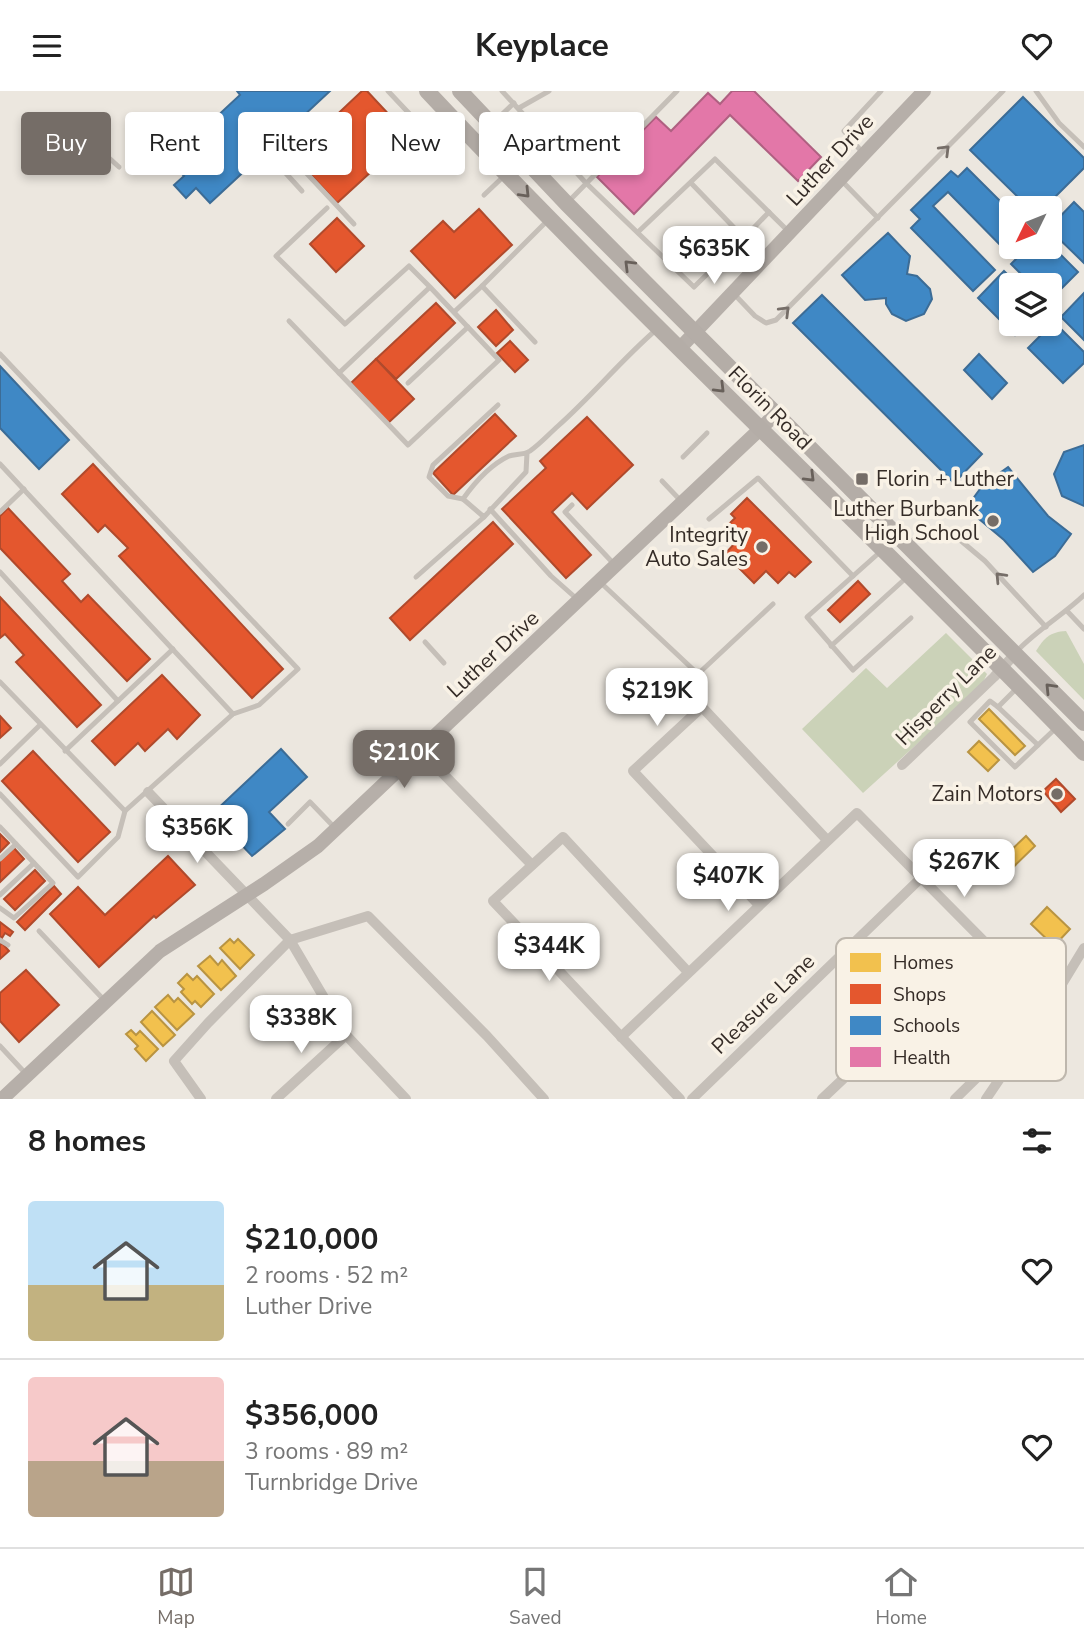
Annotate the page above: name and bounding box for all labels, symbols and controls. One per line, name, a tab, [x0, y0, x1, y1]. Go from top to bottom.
text: Keyplace	[475, 24, 609, 67]
icon: menu	[28, 27, 66, 65]
icon: heart	[1018, 27, 1056, 65]
street label: Luther Drive	[780, 108, 880, 212]
chip: Buy	[21, 112, 111, 175]
chip: Rent	[125, 112, 224, 175]
chip: Filters	[238, 112, 352, 175]
chip: New	[366, 112, 465, 175]
chip: Apartment	[479, 112, 644, 175]
one-way arrow	[937, 146, 949, 158]
one-way arrow	[517, 185, 530, 198]
north arrow	[999, 196, 1062, 259]
map controls	[999, 196, 1062, 336]
pin: $635K	[665, 227, 763, 286]
text: $635K	[679, 233, 749, 264]
one-way arrow	[625, 261, 637, 273]
button: layers	[999, 273, 1062, 336]
one-way arrow	[776, 307, 789, 320]
street label: Florin Road	[722, 360, 818, 456]
one-way arrow	[712, 380, 725, 393]
place label: Florin + Luther	[876, 465, 1014, 493]
one-way arrow	[801, 469, 814, 482]
marker: Florin + Luther	[854, 471, 870, 487]
place label: Luther Burbank High School	[833, 495, 980, 547]
marker: Luther Burbank High School	[985, 513, 1001, 529]
place label: Integrity Auto Sales	[645, 521, 748, 573]
marker: Integrity Auto Sales	[754, 539, 770, 555]
one-way arrow	[996, 572, 1008, 585]
street label: Luther Drive	[441, 604, 545, 704]
street label: Hisperry Lane	[889, 638, 1003, 752]
pin: $219K	[608, 669, 706, 728]
text: $219K	[622, 675, 692, 706]
one-way arrow	[1046, 683, 1059, 696]
pin: $210K	[355, 731, 453, 790]
text: $210K	[369, 737, 439, 768]
place label: Zain Motors	[932, 780, 1043, 808]
marker: Zain Motors	[1049, 786, 1065, 802]
pin: $356K	[148, 805, 246, 865]
text: $356K	[162, 812, 232, 843]
pin: $267K	[915, 839, 1013, 899]
text: $267K	[929, 846, 999, 877]
pin: $407K	[679, 853, 777, 913]
text: $407K	[693, 860, 763, 891]
pin: $344K	[500, 923, 598, 983]
text: $344K	[514, 930, 584, 961]
legend	[836, 938, 1066, 1081]
street label: Pleasure Lane	[705, 948, 821, 1060]
text: Homes	[893, 950, 954, 976]
text: Shops	[893, 982, 946, 1008]
pin: $338K	[252, 995, 350, 1055]
text: $338K	[266, 1002, 336, 1033]
text: Schools	[893, 1013, 960, 1039]
text: Health	[893, 1045, 951, 1071]
text: 8 homes	[28, 1121, 146, 1162]
icon: filters	[1018, 1122, 1056, 1160]
text: $210,000	[245, 1219, 378, 1260]
icon: home	[84, 1229, 168, 1313]
icon: heart	[1018, 1252, 1056, 1290]
text: 2 rooms · 52 m²	[245, 1260, 408, 1291]
text: Luther Drive	[245, 1291, 372, 1322]
text: $356,000	[245, 1395, 378, 1436]
icon: home	[84, 1405, 168, 1489]
icon: heart	[1018, 1428, 1056, 1466]
text: 3 rooms · 89 m²	[245, 1436, 408, 1467]
text: Turnbridge Drive	[245, 1467, 418, 1498]
tab: Map	[157, 1563, 195, 1631]
tab: Saved	[509, 1563, 562, 1631]
tab: Home	[876, 1563, 927, 1631]

